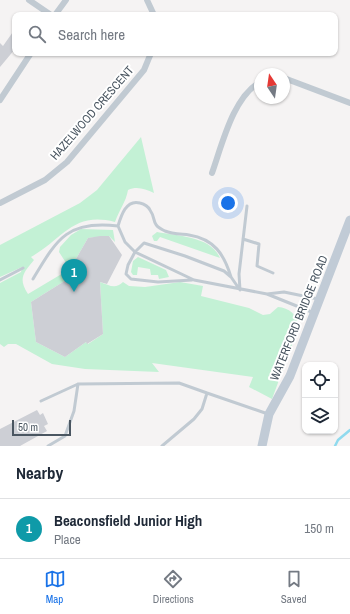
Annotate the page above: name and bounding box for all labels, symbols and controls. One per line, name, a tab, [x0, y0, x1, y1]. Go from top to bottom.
search box	[12, 12, 338, 56]
icon: search	[26, 23, 48, 45]
text: Search here	[58, 24, 125, 45]
street label: HAZELWOOD CRESCENT	[47, 63, 137, 163]
north arrow	[254, 68, 290, 104]
your location	[218, 193, 238, 213]
street label: WATERFORD BRIDGE ROAD	[266, 253, 332, 383]
pin: 1	[61, 259, 87, 292]
map controls	[302, 362, 338, 434]
button: locate	[302, 362, 338, 398]
button: layers	[302, 398, 338, 434]
scale bar	[12, 418, 71, 437]
text: 50 m	[18, 420, 38, 434]
text: Nearby	[16, 461, 63, 484]
text: Beaconsfield Junior High	[54, 510, 202, 531]
text: 1	[26, 520, 32, 537]
text: 150 m	[304, 520, 334, 537]
text: Place	[54, 531, 81, 548]
tab: Map	[44, 568, 66, 606]
tab: Directions	[153, 568, 194, 606]
tab: Saved	[281, 568, 306, 606]

